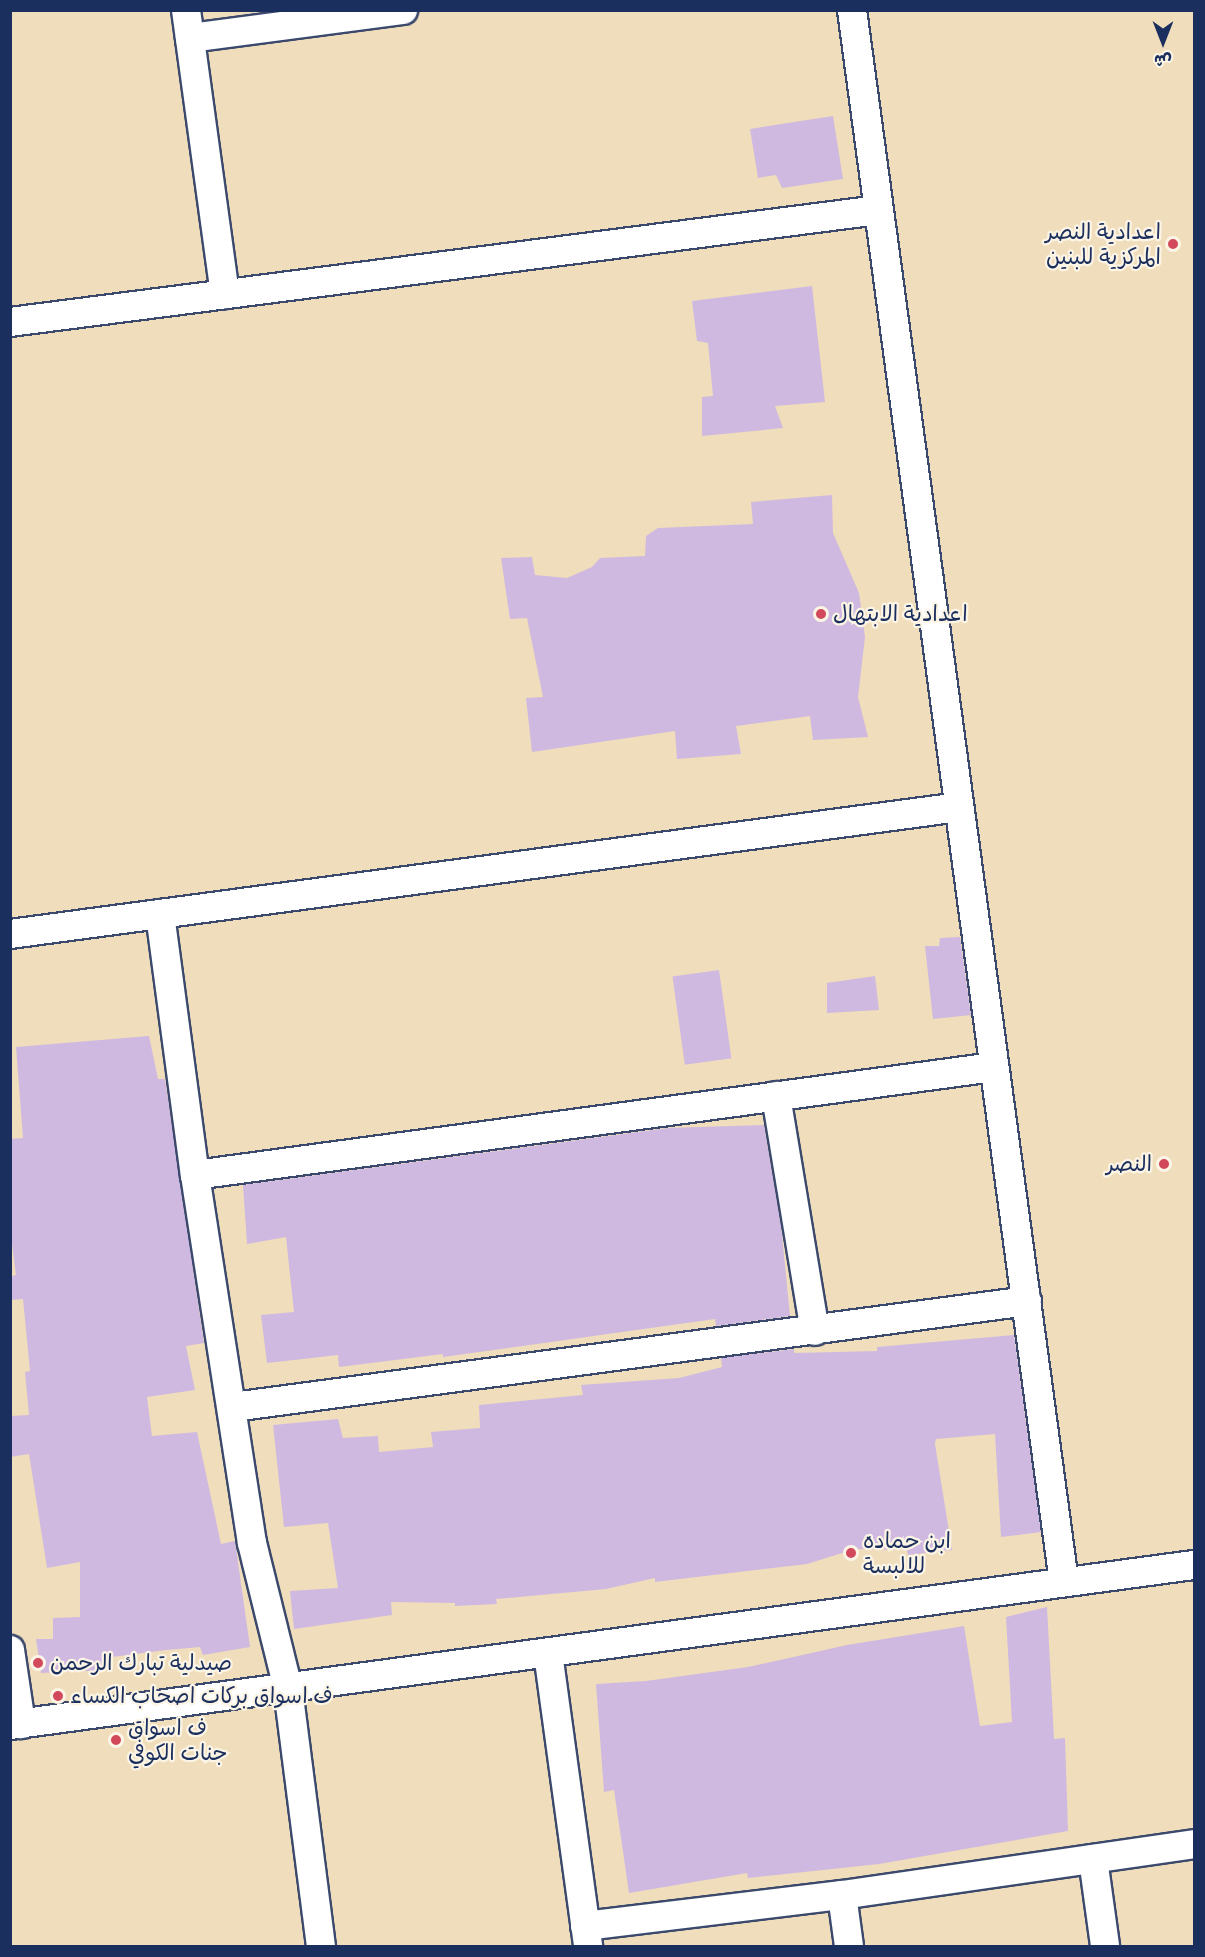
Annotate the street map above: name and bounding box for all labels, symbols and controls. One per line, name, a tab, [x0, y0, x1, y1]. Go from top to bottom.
north arrow	[1133, 12, 1193, 72]
text: ش	[1154, 46, 1172, 75]
place label: اعدادية النصر المركزية للبنين	[1046, 218, 1161, 270]
marker: اعدادية النصر المركزية للبنين	[1166, 237, 1180, 251]
place label: اعدادية الابتهال	[833, 601, 968, 627]
marker: اعدادية الابتهال	[814, 607, 828, 621]
place label: النصر	[1106, 1151, 1152, 1177]
marker: النصر	[1157, 1157, 1171, 1171]
place label: ابن حماده للالبسة	[863, 1527, 951, 1579]
marker: ابن حماده للالبسة	[844, 1546, 858, 1560]
place label: صيدلية تبارك الرحمن	[50, 1650, 232, 1676]
marker: صيدلية تبارك الرحمن	[31, 1656, 45, 1670]
place label: ف اسواق بركات اصحاب الكساء	[70, 1683, 333, 1709]
marker: ف اسواق بركات اصحاب الكساء	[51, 1689, 65, 1703]
place label: ف اسواق جنات الكوفي	[128, 1714, 228, 1766]
marker: ف اسواق جنات الكوفي	[109, 1733, 123, 1747]

